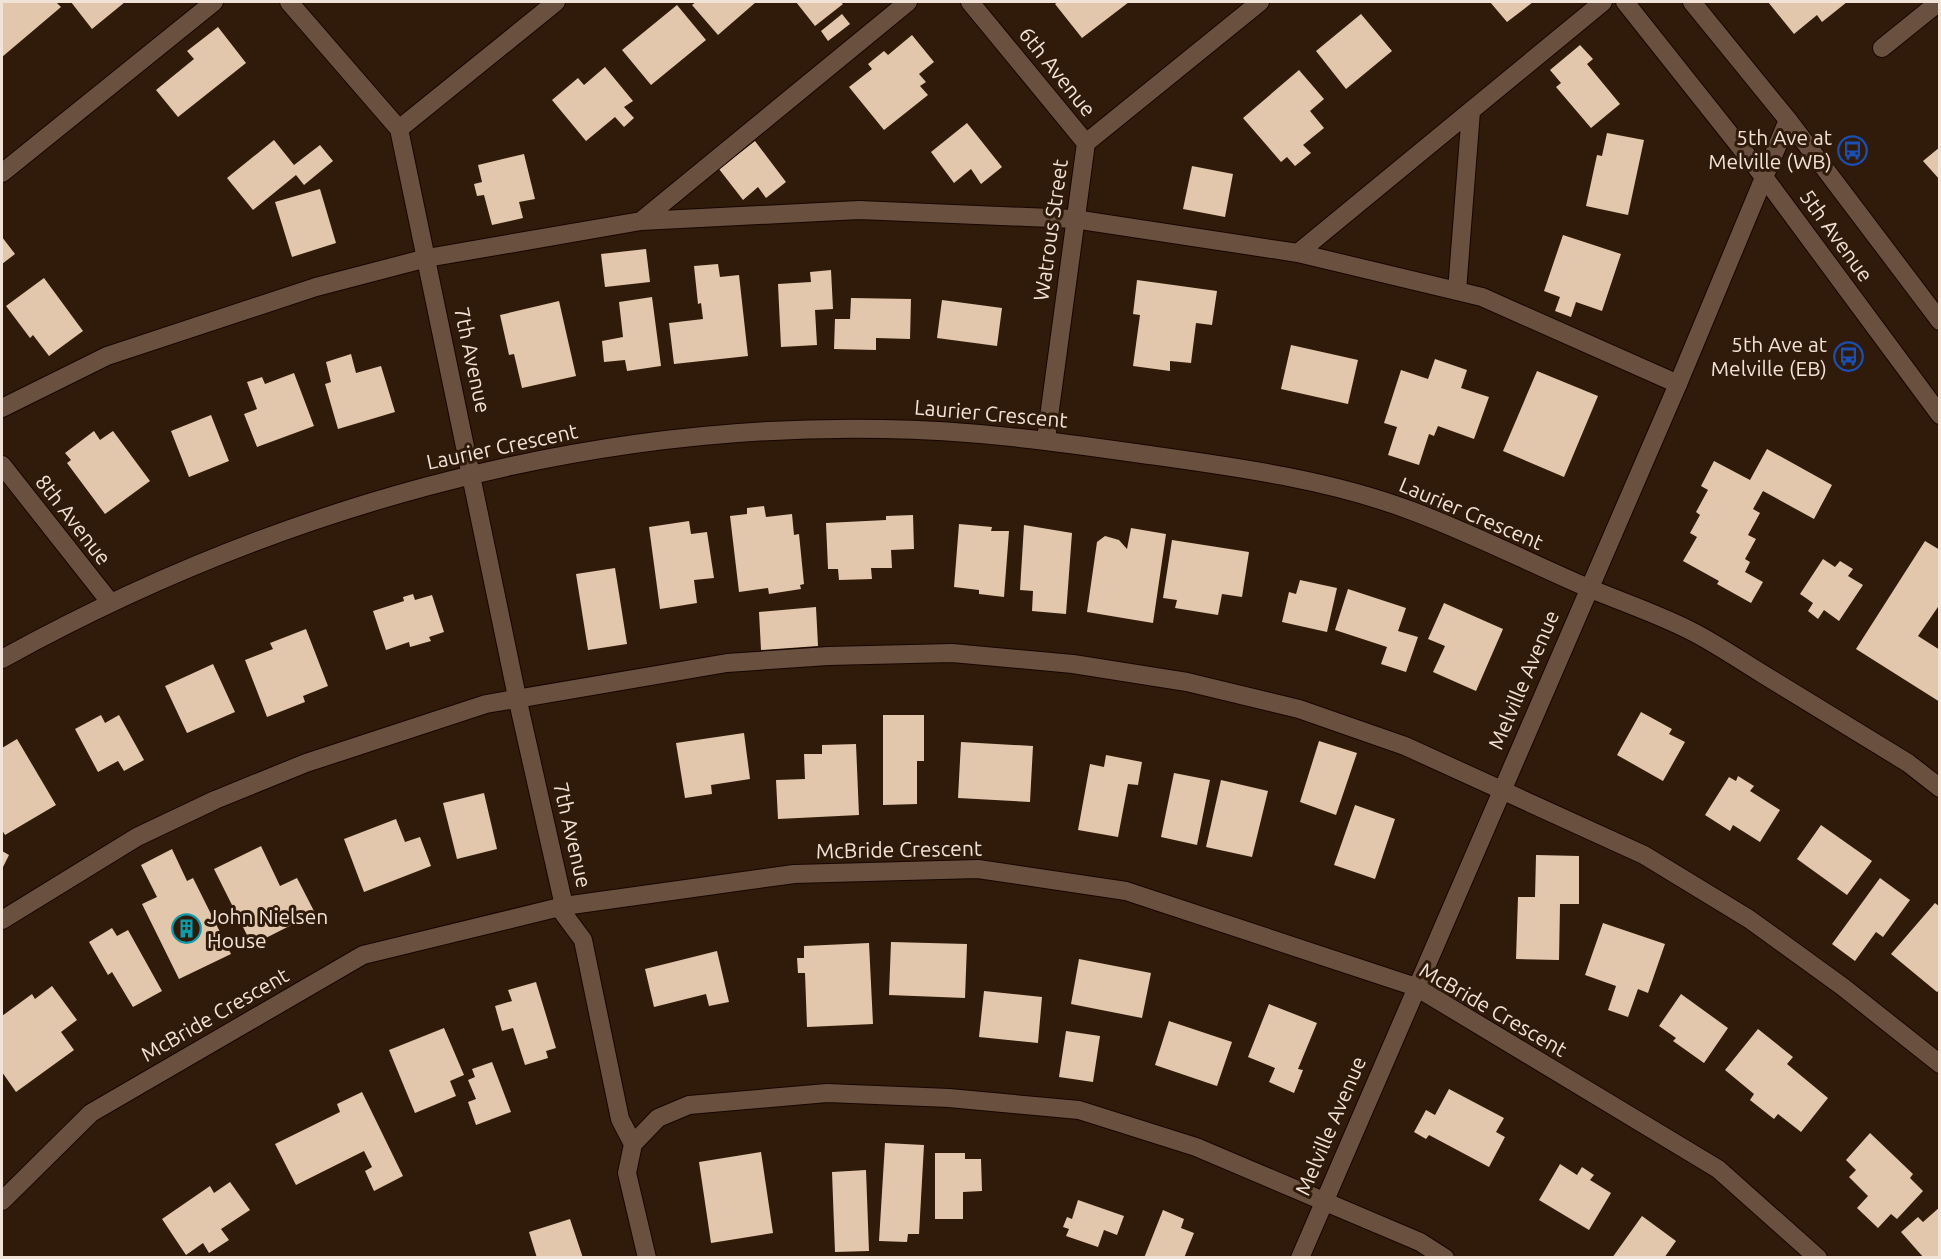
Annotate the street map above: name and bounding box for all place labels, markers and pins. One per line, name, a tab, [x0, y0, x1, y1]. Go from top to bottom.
place label: 5th Ave at Melville (WB)	[1708, 125, 1832, 173]
bus stop icon: 5th Ave at Melville (WB)	[1837, 134, 1869, 166]
place label: 5th Ave at Melville (EB)	[1711, 332, 1827, 380]
bus stop icon: 5th Ave at Melville (EB)	[1832, 341, 1864, 373]
place label: John Nielsen House	[207, 904, 328, 952]
building icon: John Nielsen House	[170, 913, 202, 945]

